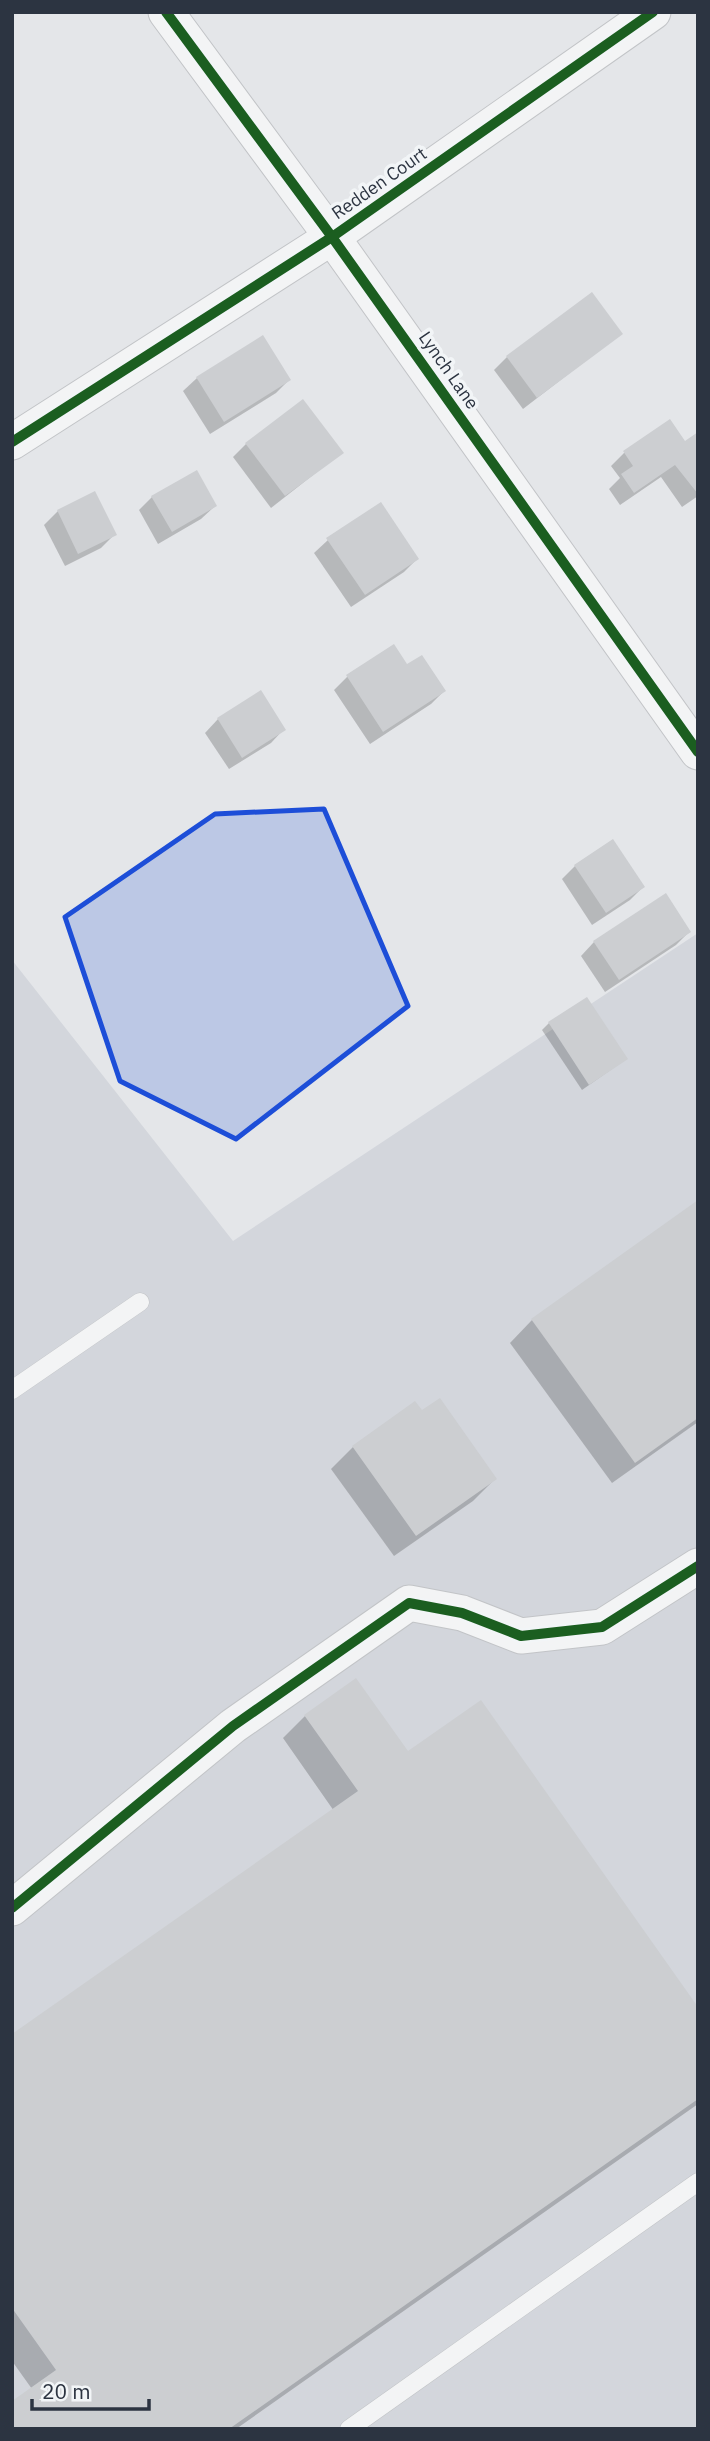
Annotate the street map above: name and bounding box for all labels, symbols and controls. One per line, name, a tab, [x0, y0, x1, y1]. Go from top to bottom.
street label: Redden Court	[327, 142, 431, 224]
street label: Lynch Lane	[414, 327, 484, 413]
scale bar	[32, 2368, 149, 2412]
text: 20 m	[42, 2377, 91, 2405]

